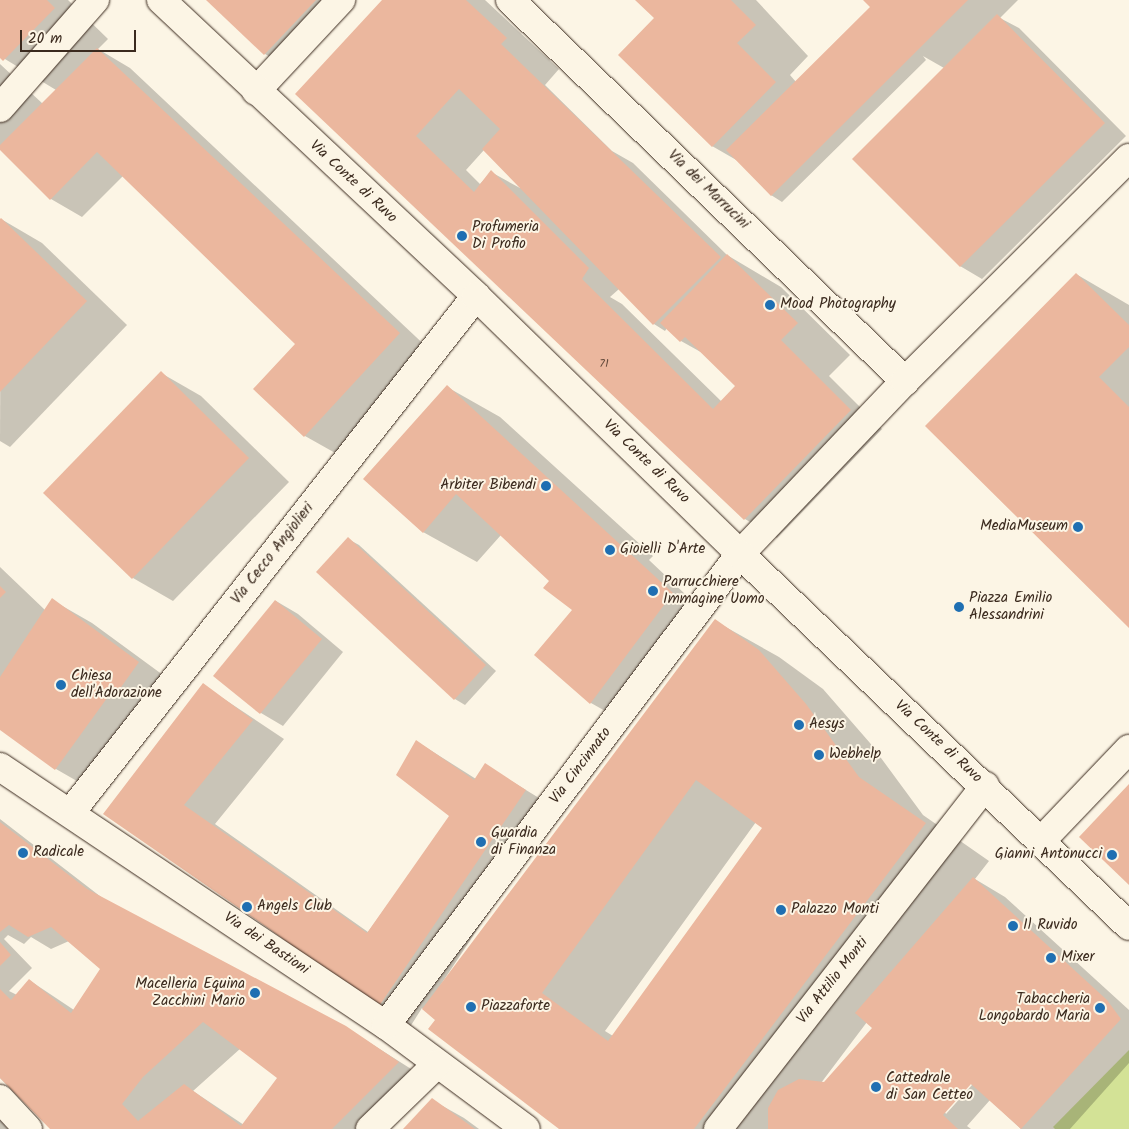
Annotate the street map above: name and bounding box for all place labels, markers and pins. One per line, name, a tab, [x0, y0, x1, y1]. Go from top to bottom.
place label: Profumeria Di Profio	[472, 218, 539, 253]
marker: Profumeria Di Profio	[456, 230, 468, 242]
place label: Mood Photography	[780, 296, 896, 314]
marker: Mood Photography	[764, 299, 776, 311]
place label: Arbiter Bibendi	[440, 477, 536, 495]
marker: Arbiter Bibendi	[540, 480, 552, 492]
place label: MediaMuseum	[980, 518, 1068, 536]
marker: MediaMuseum	[1072, 521, 1084, 533]
place label: Gioielli D'Arte	[620, 541, 705, 559]
marker: Gioielli D'Arte	[604, 544, 616, 556]
place label: Parrucchiere Immagine Uomo	[663, 573, 765, 608]
marker: Parrucchiere Immagine Uomo	[647, 585, 659, 597]
place label: Piazza Emilio Alessandrini	[969, 589, 1052, 624]
marker: Piazza Emilio Alessandrini	[953, 601, 965, 613]
place label: Chiesa dell'Adorazione	[71, 667, 162, 702]
marker: Chiesa dell'Adorazione	[55, 679, 67, 691]
place label: Aesys	[809, 716, 845, 734]
marker: Aesys	[793, 719, 805, 731]
place label: Webhelp	[829, 746, 881, 764]
marker: Webhelp	[813, 749, 825, 761]
place label: Guardia di Finanza	[491, 824, 556, 859]
marker: Guardia di Finanza	[475, 836, 487, 848]
place label: Radicale	[33, 844, 84, 862]
place label: Gianni Antonucci	[995, 846, 1102, 864]
marker: Radicale	[17, 847, 29, 859]
marker: Gianni Antonucci	[1106, 849, 1118, 861]
place label: Angels Club	[257, 898, 332, 916]
marker: Angels Club	[241, 901, 253, 913]
place label: Palazzo Monti	[791, 901, 879, 919]
marker: Palazzo Monti	[775, 904, 787, 916]
place label: Il Ruvido	[1023, 917, 1077, 935]
marker: Il Ruvido	[1007, 920, 1019, 932]
place label: Mixer	[1061, 949, 1095, 967]
marker: Mixer	[1045, 952, 1057, 964]
place label: Macelleria Equina Zacchini Mario	[135, 975, 245, 1010]
marker: Macelleria Equina Zacchini Mario	[249, 987, 261, 999]
place label: Tabaccheria Longobardo Maria	[978, 990, 1090, 1025]
place label: Piazzaforte	[481, 998, 550, 1016]
marker: Piazzaforte	[465, 1001, 477, 1013]
marker: Tabaccheria Longobardo Maria	[1094, 1002, 1106, 1014]
place label: Cattedrale di San Cetteo	[886, 1069, 973, 1104]
marker: Cattedrale di San Cetteo	[870, 1081, 882, 1093]

